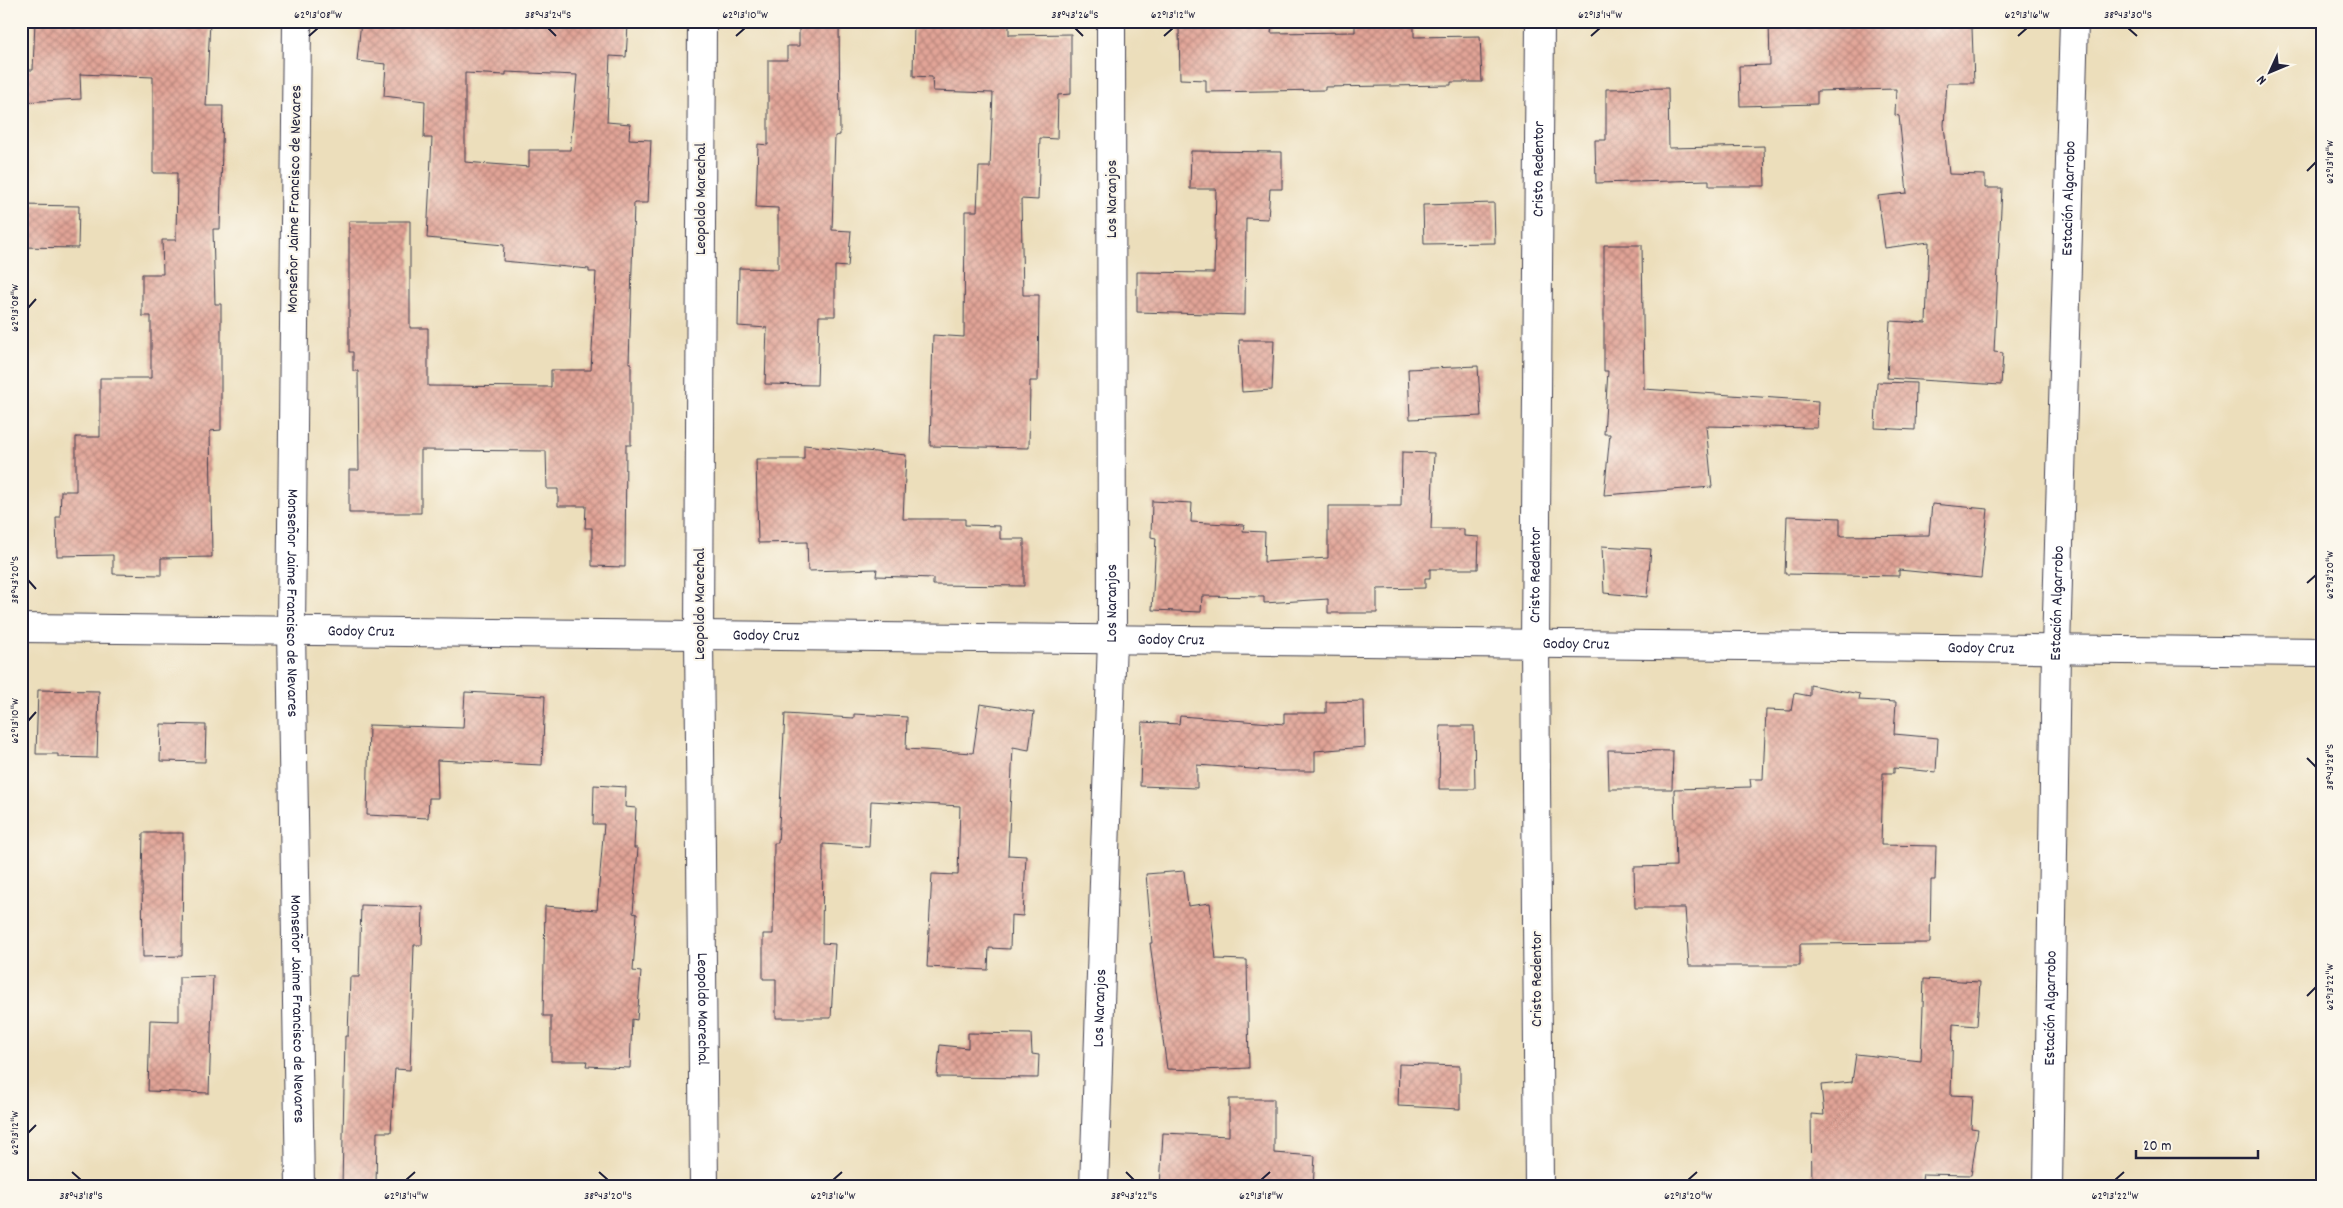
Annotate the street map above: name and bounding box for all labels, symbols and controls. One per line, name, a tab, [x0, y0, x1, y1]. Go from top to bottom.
text: 62°13'08"W	[294, 7, 342, 24]
text: 38°43'24"S	[525, 7, 571, 24]
text: 62°13'10"W	[722, 7, 768, 24]
text: 38°43'26"S	[1051, 7, 1099, 24]
text: 62°13'12"W	[1151, 7, 1195, 24]
text: 62°13'14"W	[1578, 7, 1622, 24]
text: 62°13'16"W	[2005, 7, 2050, 24]
text: 38°43'30"S	[2104, 7, 2152, 24]
north arrow	[2246, 48, 2296, 98]
text: N	[2252, 70, 2272, 89]
street label: Monseñor Jaime Francisco de Nevares	[282, 85, 308, 313]
street label: Cristo Redentor	[1527, 121, 1551, 217]
street label: Estación Algarrobo	[2056, 140, 2082, 256]
text: 62°13'18"W	[2322, 140, 2339, 184]
street label: Leopoldo Marechal	[690, 143, 713, 255]
street label: Los Naranjos	[1101, 160, 1124, 238]
text: 62°13'08"W	[7, 284, 24, 332]
street label: Monseñor Jaime Francisco de Nevares	[279, 489, 304, 718]
street label: Cristo Redentor	[1524, 527, 1547, 623]
street label: Estación Algarrobo	[2044, 545, 2070, 661]
street label: Leopoldo Marechal	[689, 548, 712, 660]
text: 62°13'20"W	[2322, 551, 2339, 599]
text: 38°43'20"S	[7, 556, 24, 604]
street label: Los Naranjos	[1100, 564, 1124, 643]
street label: Godoy Cruz	[327, 620, 395, 643]
street label: Godoy Cruz	[732, 624, 800, 648]
street label: Godoy Cruz	[1137, 628, 1204, 652]
street label: Godoy Cruz	[1542, 632, 1609, 656]
street label: Godoy Cruz	[1947, 637, 2014, 660]
text: 62°13'10"W	[7, 698, 24, 744]
text: 38°43'28"S	[2322, 744, 2339, 790]
street label: Monseñor Jaime Francisco de Nevares	[284, 895, 310, 1124]
street label: Cristo Redentor	[1526, 931, 1549, 1027]
street label: Estación Algarrobo	[2038, 950, 2063, 1066]
street label: Leopoldo Marechal	[690, 953, 714, 1065]
text: 62°13'22"W	[2322, 963, 2339, 1010]
street label: Los Naranjos	[1087, 968, 1113, 1048]
text: 62°13'12"W	[7, 1111, 24, 1155]
scale bar	[2136, 1128, 2258, 1160]
text: 20 m	[2143, 1136, 2171, 1158]
text: 38°43'18"S	[59, 1188, 103, 1205]
text: 62°13'14"W	[384, 1188, 428, 1205]
text: 38°43'20"S	[584, 1188, 632, 1205]
text: 62°13'16"W	[811, 1188, 856, 1205]
text: 38°43'22"S	[1111, 1188, 1157, 1205]
text: 62°13'18"W	[1239, 1188, 1283, 1205]
text: 62°13'20"W	[1664, 1188, 1712, 1205]
text: 62°13'22"W	[2092, 1188, 2139, 1205]

